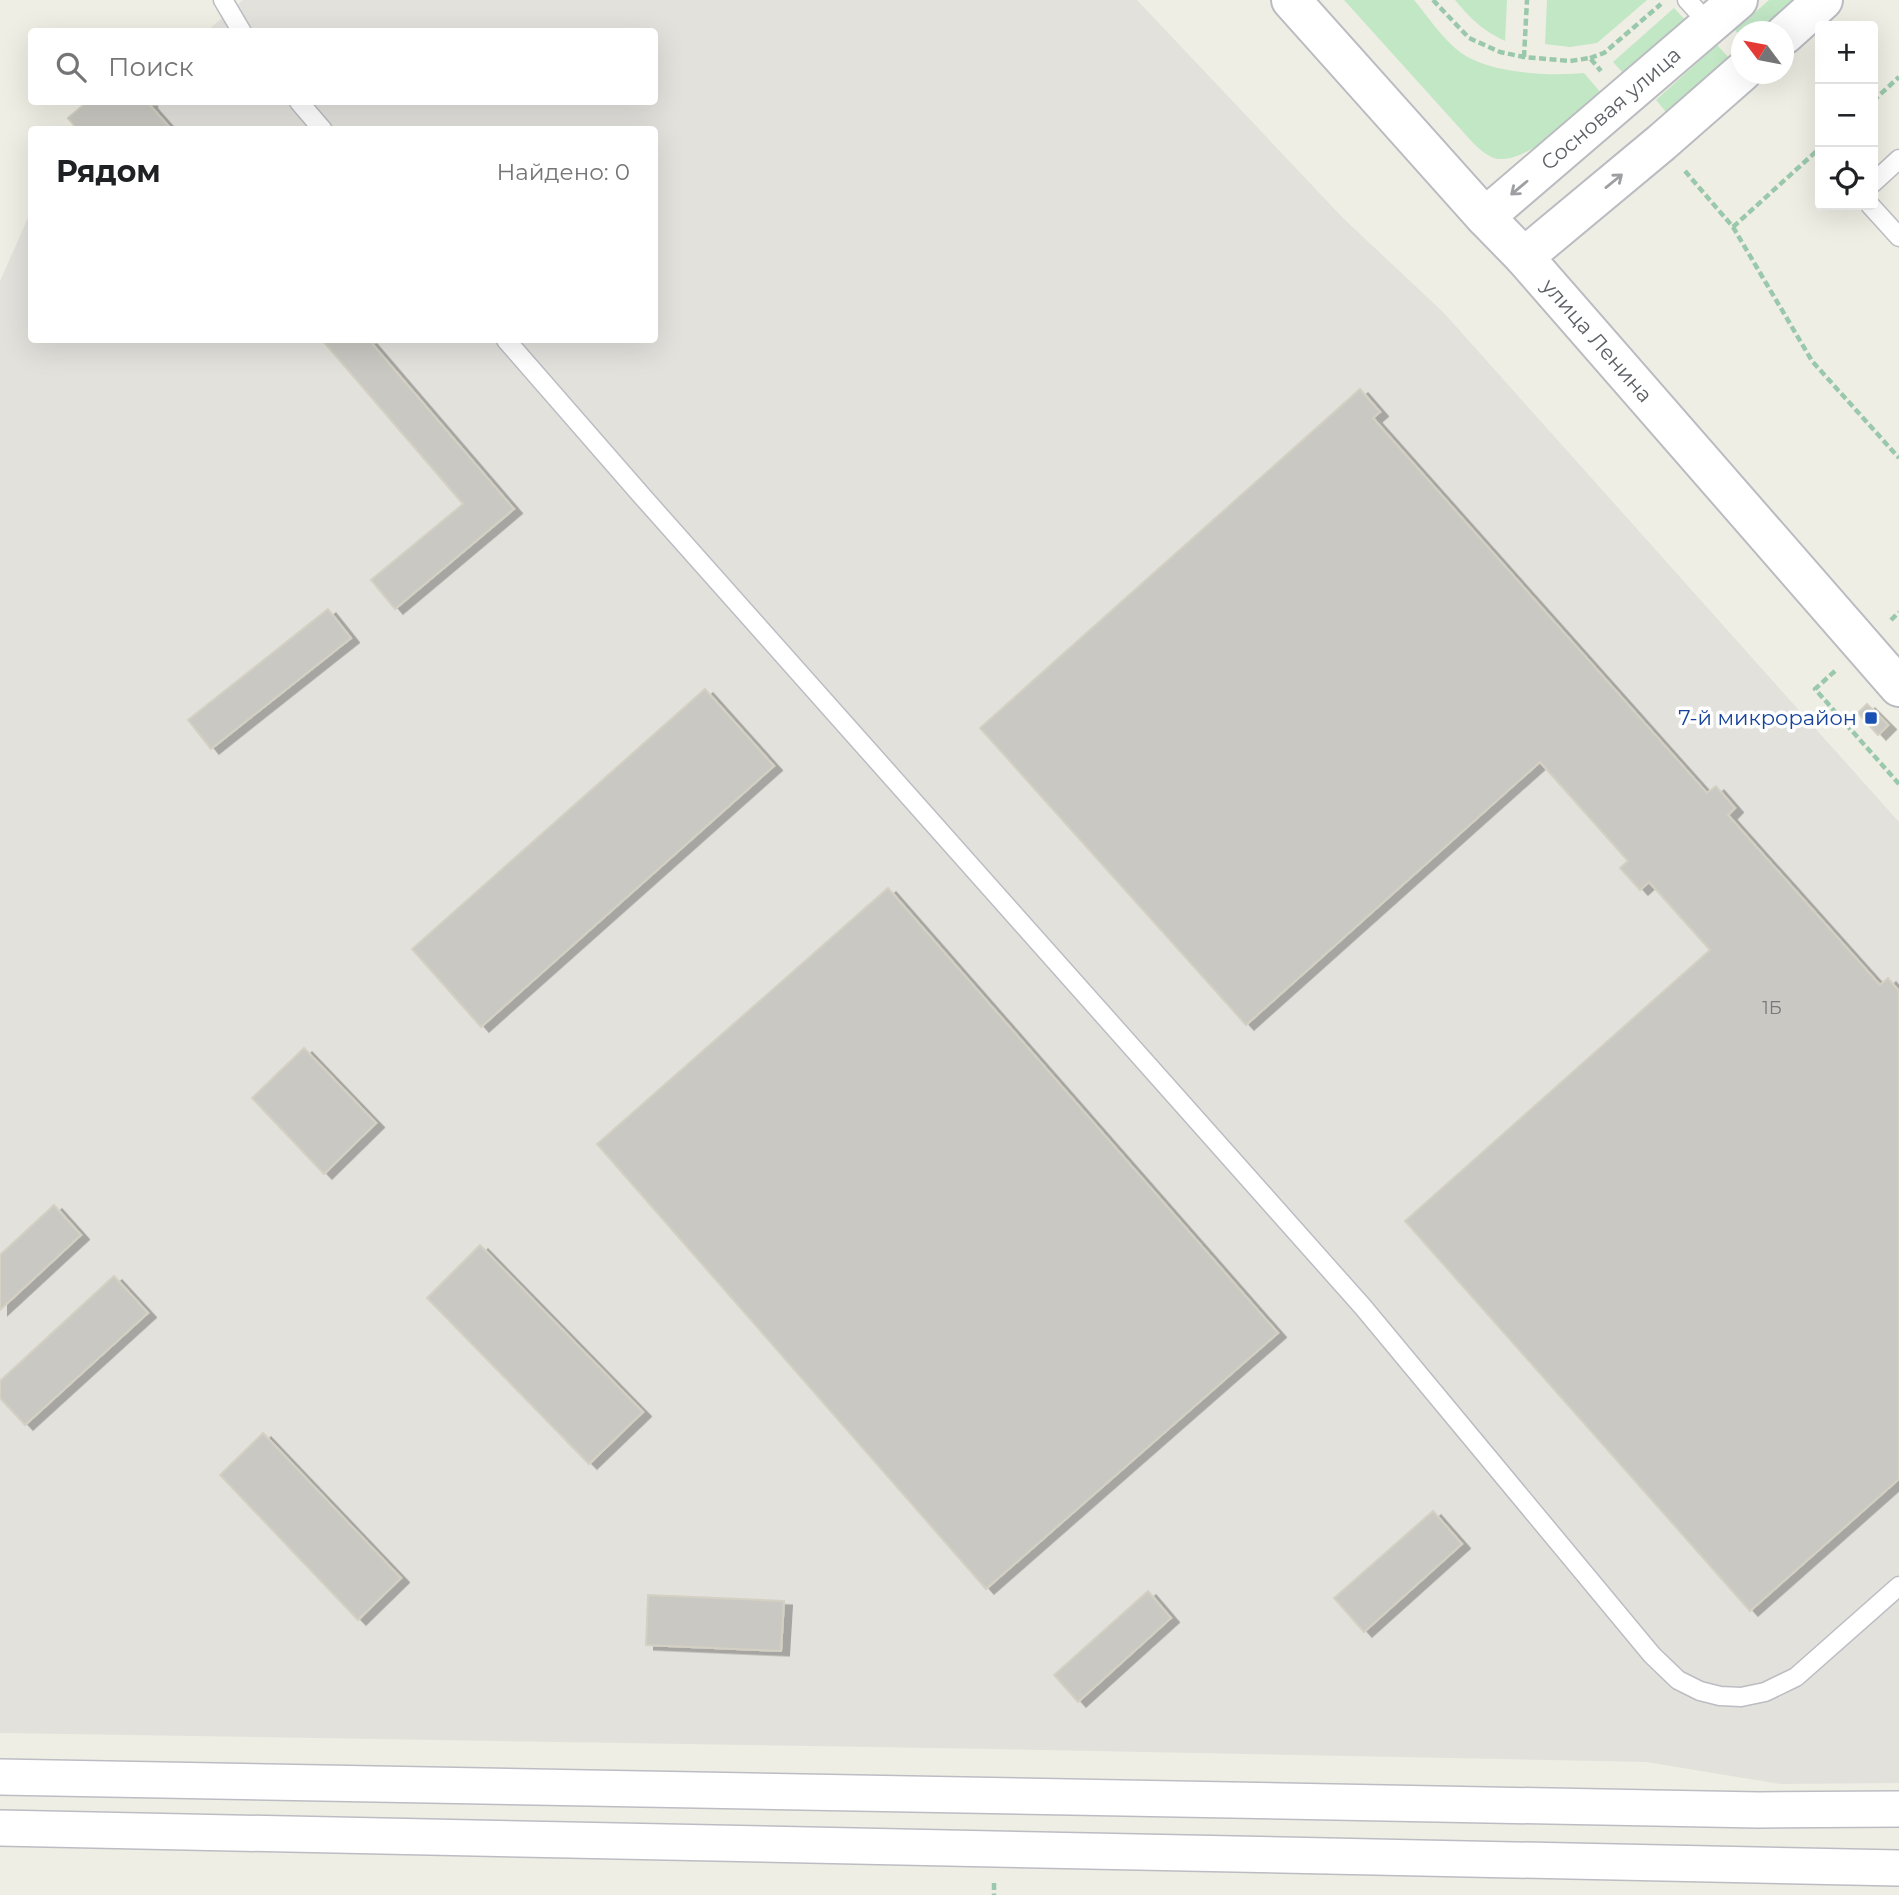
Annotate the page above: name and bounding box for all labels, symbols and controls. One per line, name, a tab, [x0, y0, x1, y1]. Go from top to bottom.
north arrow	[1731, 21, 1794, 84]
map controls	[1815, 21, 1878, 210]
button: +	[1815, 21, 1878, 84]
search box	[28, 28, 658, 105]
street label: Сосновая улица	[1536, 42, 1686, 175]
icon: search	[52, 48, 90, 86]
text: Поиск	[108, 51, 194, 83]
button: −	[1815, 84, 1878, 147]
button: locate	[1815, 147, 1878, 210]
text: Рядом	[56, 153, 161, 190]
text: Найдено: 0	[496, 158, 630, 186]
one-way arrow	[1604, 174, 1622, 189]
one-way arrow	[1511, 180, 1529, 196]
street label: улица Ленина	[1536, 273, 1658, 407]
place label: 7-й микрорайон	[1678, 705, 1857, 730]
marker: 7-й микрорайон	[1863, 710, 1879, 726]
house number: 1Б	[1762, 997, 1782, 1019]

